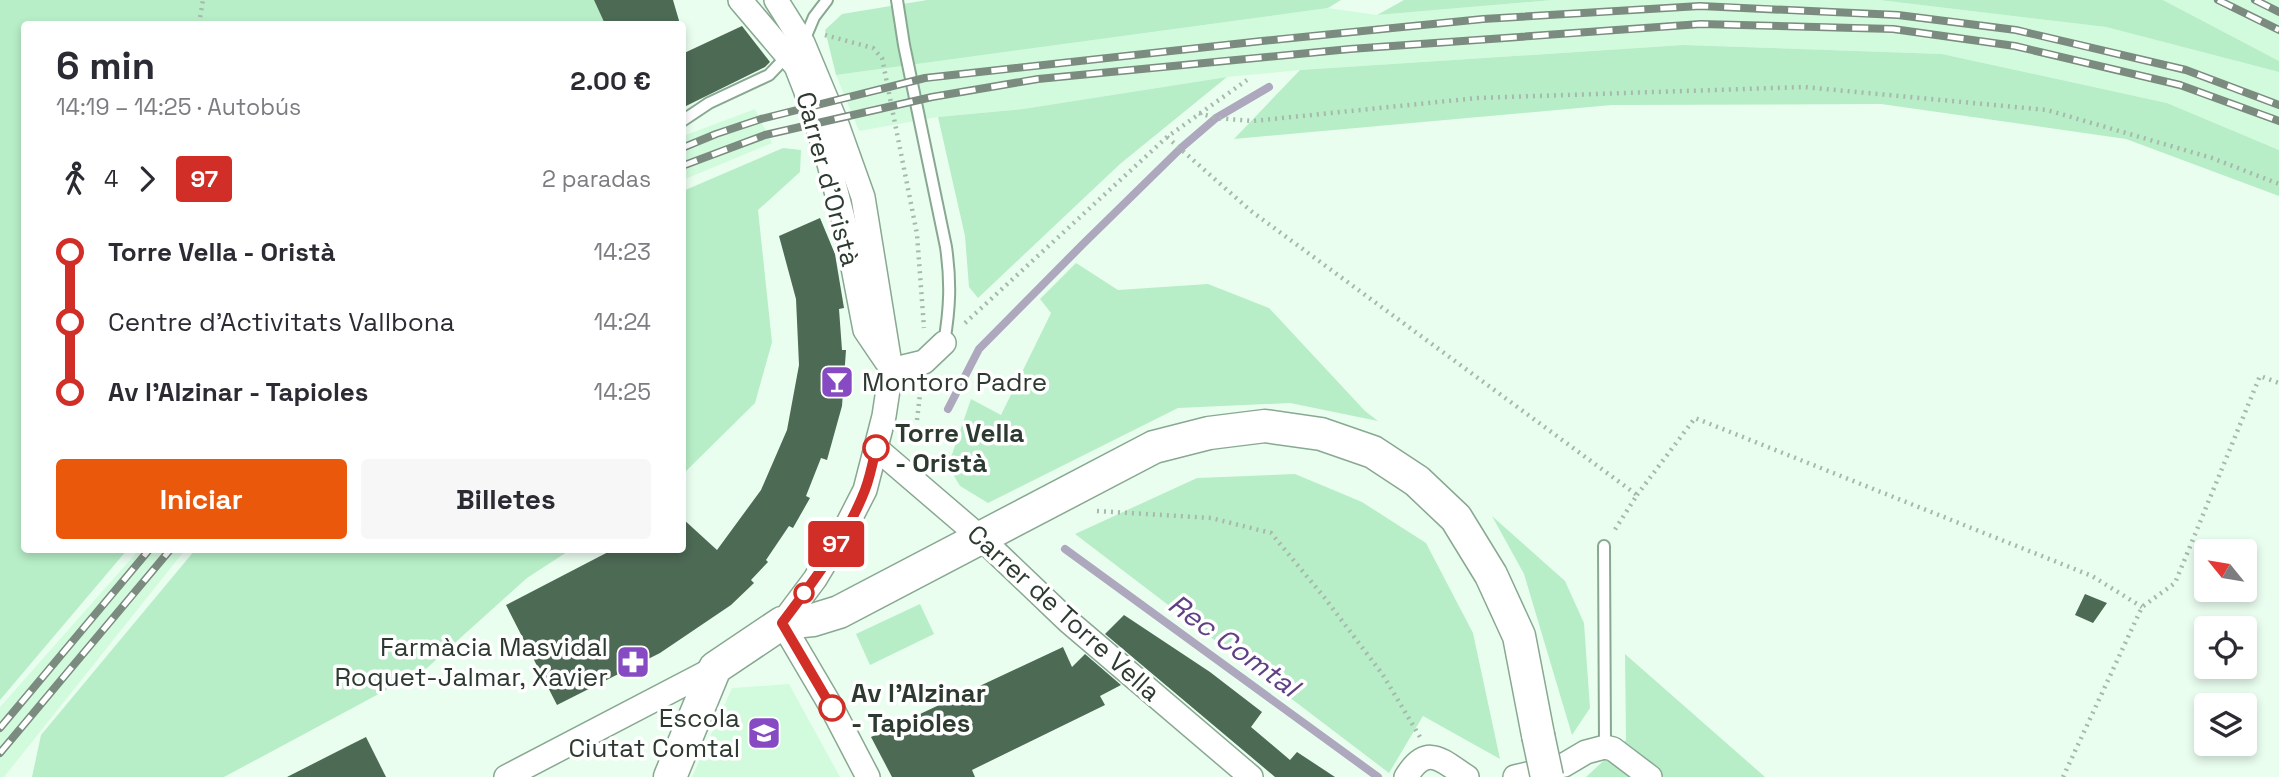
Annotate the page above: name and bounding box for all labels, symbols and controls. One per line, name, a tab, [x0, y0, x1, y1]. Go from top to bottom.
text: 6 min	[56, 42, 155, 90]
text: 2.00 €	[570, 64, 651, 98]
street label: Carrer d'Oristà	[788, 88, 868, 270]
text: 14:19 – 14:25 · Autobús	[56, 92, 301, 122]
icon: walk	[56, 160, 94, 198]
icon: forward	[128, 160, 166, 198]
text: 97	[190, 163, 218, 194]
text: 4	[104, 164, 118, 194]
text: 2 paradas	[542, 164, 651, 194]
text: Torre Vella - Oristà	[108, 235, 335, 269]
text: 14:23	[594, 237, 651, 267]
text: Centre d'Activitats Vallbona	[108, 305, 455, 339]
text: 14:24	[594, 307, 651, 337]
bar icon: Montoro Padre	[818, 363, 856, 401]
place label: Montoro Padre	[862, 365, 1047, 399]
text: Av l'Alzinar - Tapioles	[108, 375, 368, 409]
text: 14:25	[594, 377, 651, 407]
place label: Torre Vella - Oristà	[895, 416, 1024, 480]
marker: Torre Vella - Oristà	[863, 435, 889, 461]
button: Iniciar	[56, 459, 347, 539]
button: Billetes	[361, 459, 651, 539]
street label: Carrer de Torre Vella	[960, 517, 1168, 709]
line badge: 97	[804, 521, 868, 567]
text: 97	[822, 528, 850, 559]
north arrow	[2194, 539, 2258, 602]
map controls	[2194, 539, 2257, 756]
unlabelled marker	[794, 583, 814, 603]
water label: Rec Comtal	[1162, 585, 1309, 706]
button: locate	[2194, 616, 2257, 679]
place label: Farmàcia Masvidal Roquet-Jalmar, Xavier	[334, 630, 608, 694]
pharmacy icon: Farmàcia Masvidal Roquet-Jalmar, Xavier	[614, 643, 652, 681]
place label: Av l'Alzinar - Tapioles	[851, 676, 986, 740]
button: layers	[2194, 693, 2257, 756]
marker: Av l'Alzinar - Tapioles	[819, 695, 845, 721]
place label: Escola Ciutat Comtal	[568, 701, 740, 765]
school or university icon: Escola Ciutat Comtal	[745, 714, 783, 752]

